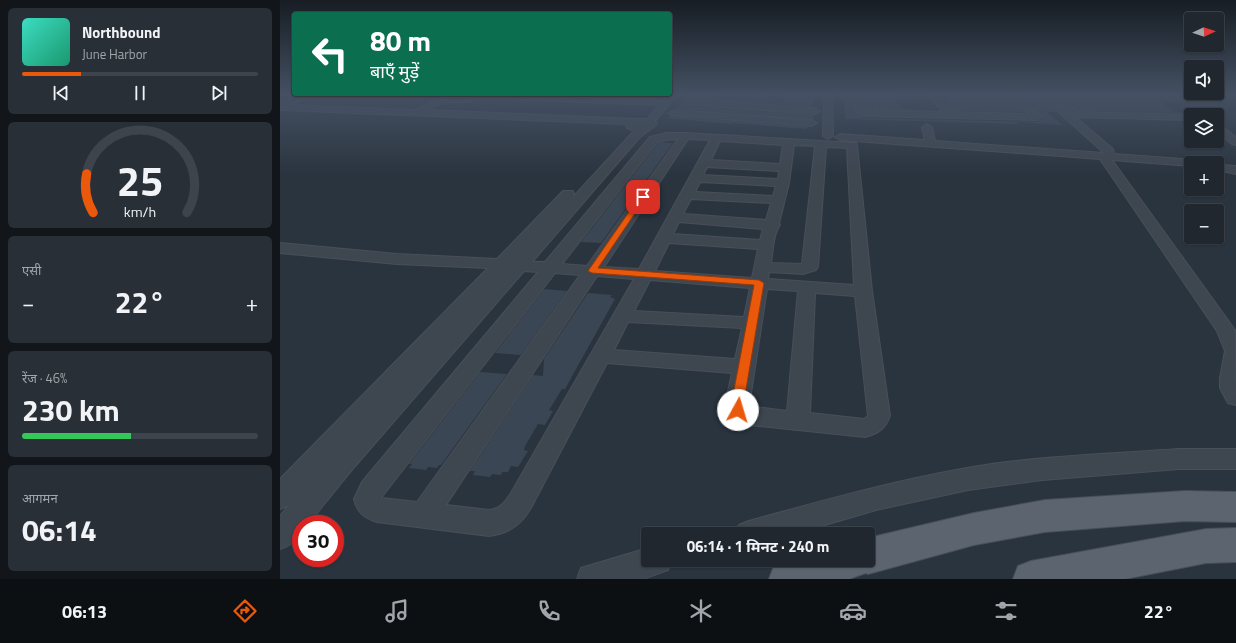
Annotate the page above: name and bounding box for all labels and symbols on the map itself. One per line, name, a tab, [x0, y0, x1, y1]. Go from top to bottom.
north arrow	[1184, 12, 1224, 52]
pin	[626, 180, 660, 214]
position arrow	[717, 389, 759, 431]
speed limit sign: 30	[292, 515, 344, 567]

